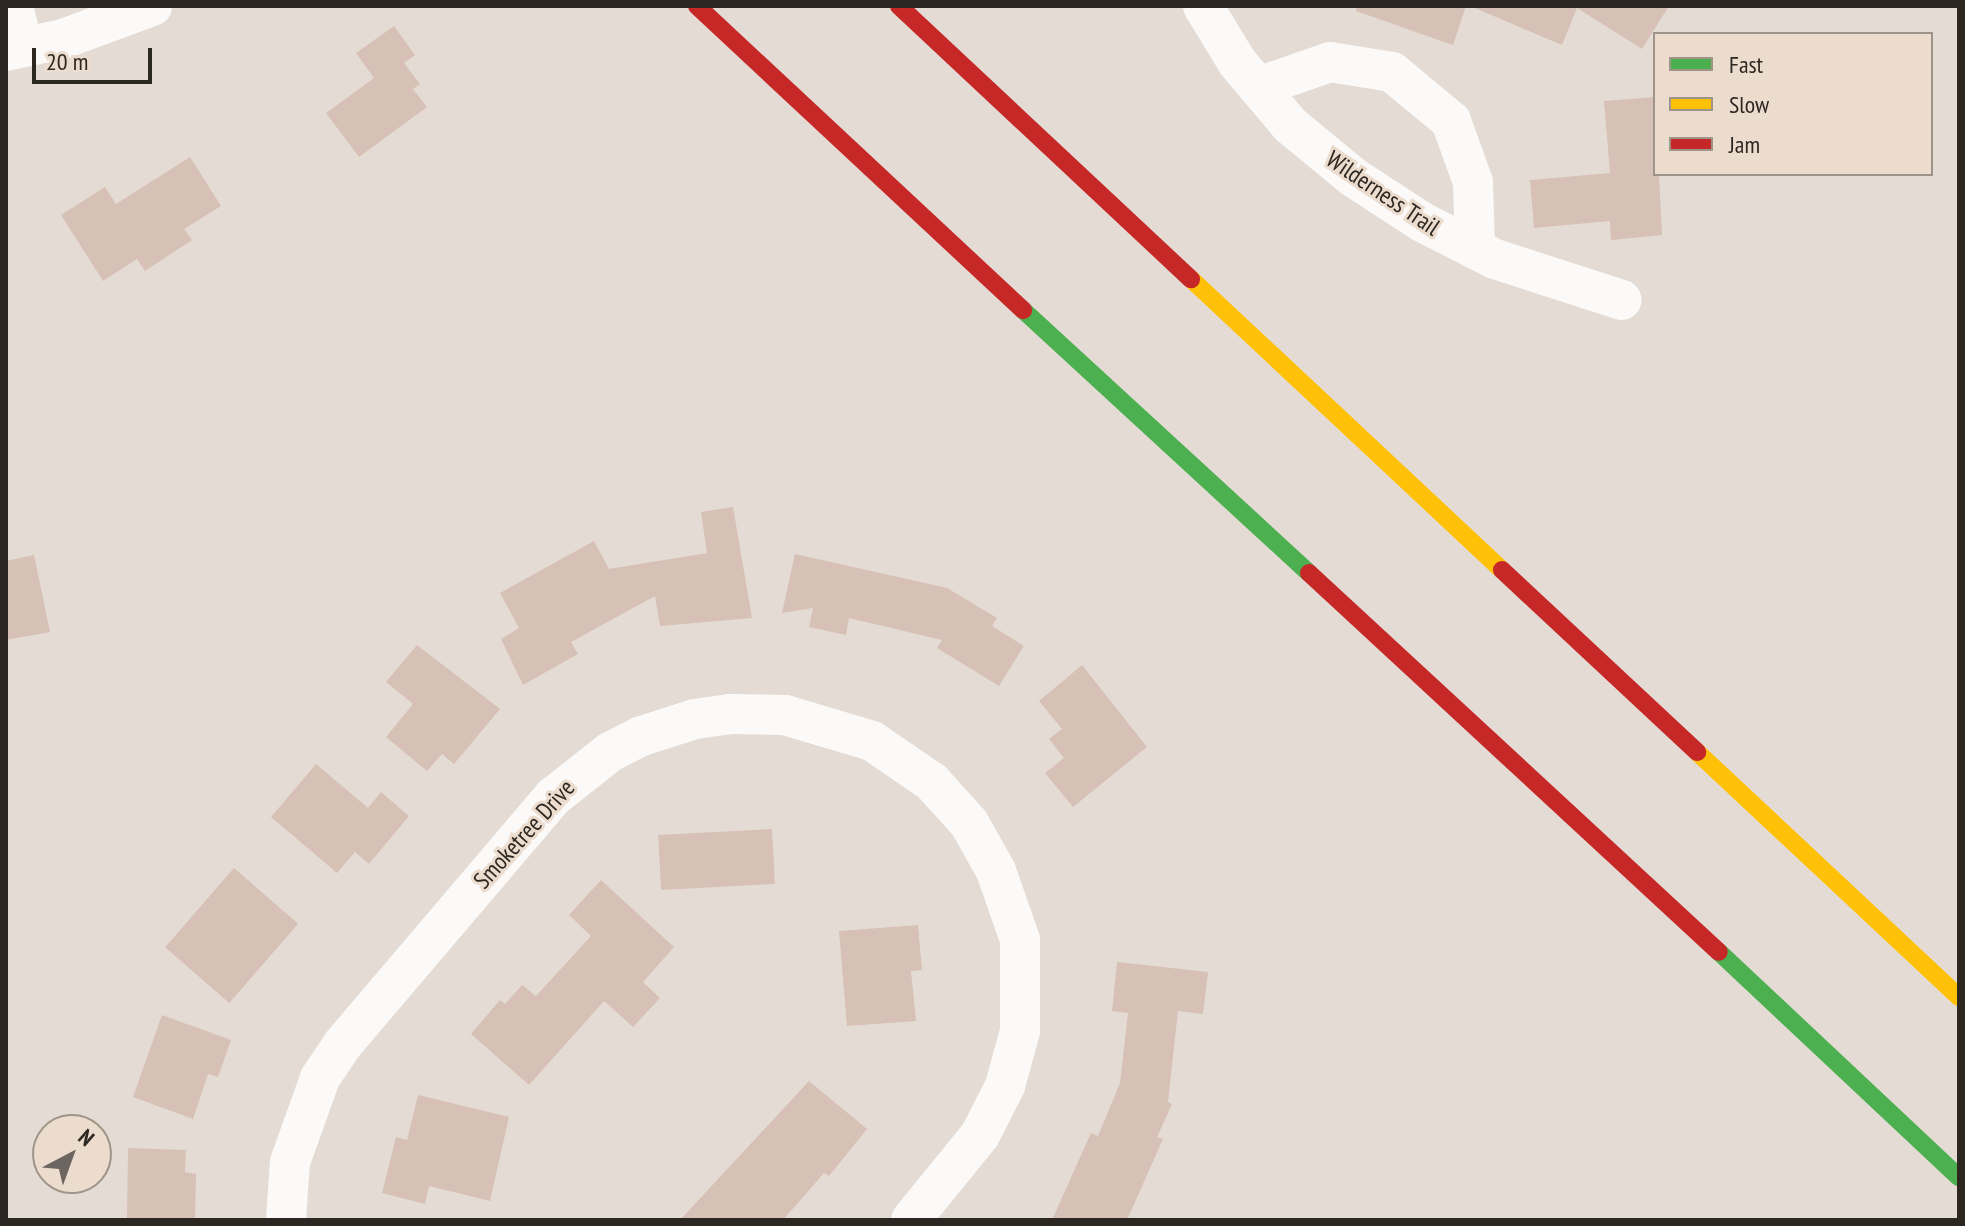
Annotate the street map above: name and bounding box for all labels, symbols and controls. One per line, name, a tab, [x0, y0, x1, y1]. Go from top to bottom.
scale bar	[36, 32, 156, 82]
legend	[1653, 32, 1933, 176]
text: 20 m	[46, 46, 88, 77]
text: Fast	[1729, 49, 1763, 80]
text: Slow	[1729, 89, 1769, 120]
text: Jam	[1729, 129, 1760, 160]
street label: Wilderness Trail	[1321, 144, 1445, 242]
street label: Smoketree Drive	[468, 774, 580, 894]
north arrow	[32, 1114, 112, 1194]
text: N	[73, 1123, 100, 1152]

